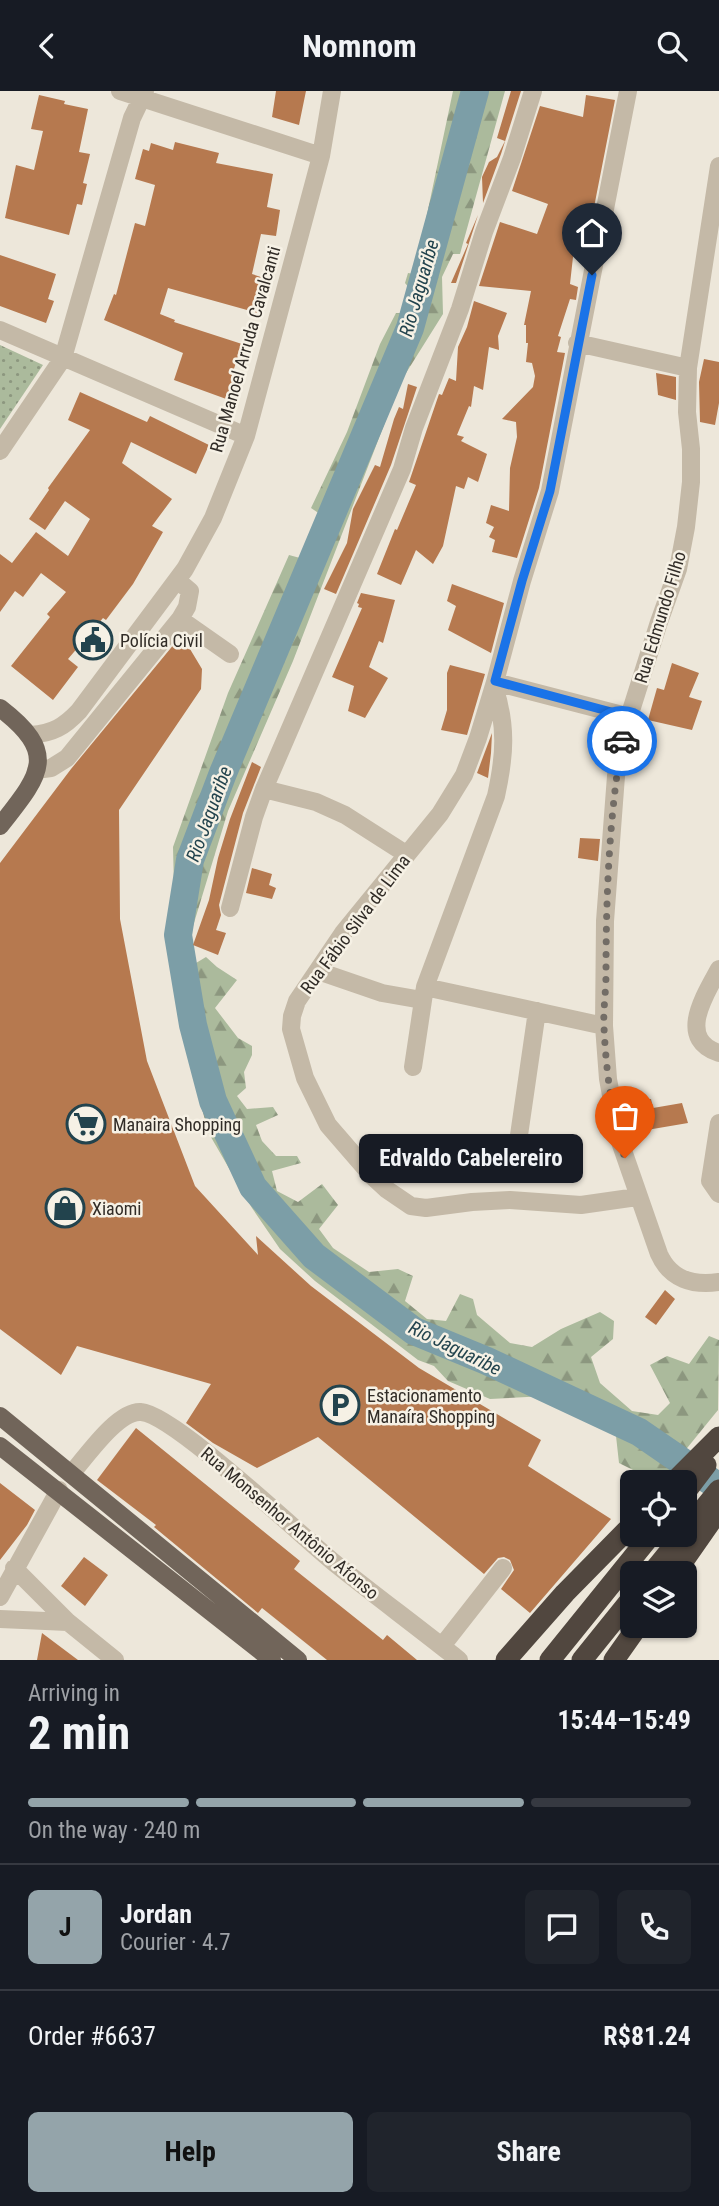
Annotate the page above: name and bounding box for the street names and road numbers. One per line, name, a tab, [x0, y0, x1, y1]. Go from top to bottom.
street label: Rua Manoel Arruda Cavalcanti	[205, 243, 285, 455]
street label: Rua Edmundo Filho	[630, 549, 690, 685]
street label: Rua Fábio Silva de Lima	[296, 850, 414, 998]
street label: Rua Monsenhor Antônio Afonso	[197, 1442, 383, 1604]

